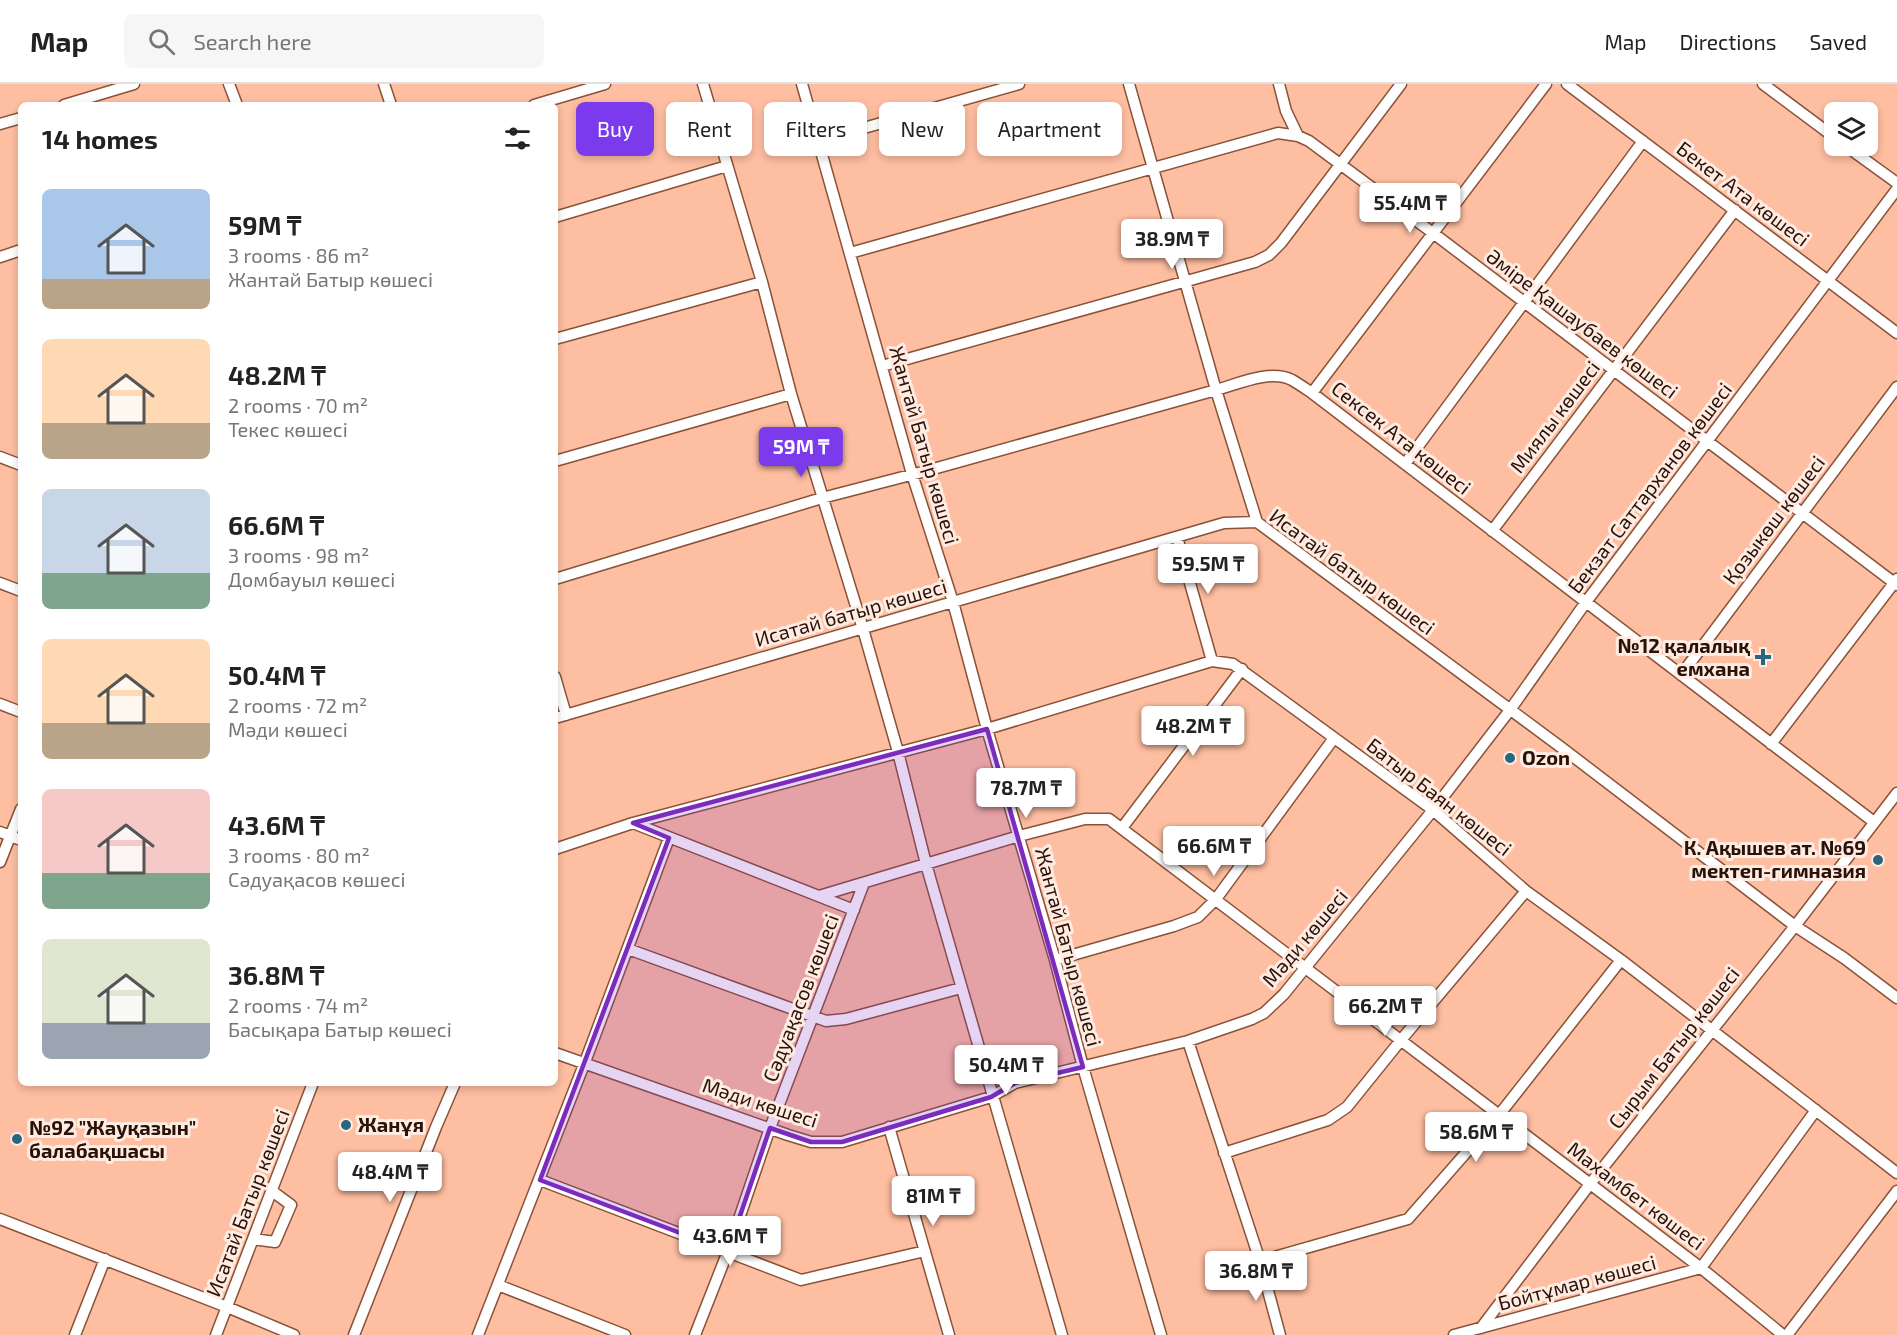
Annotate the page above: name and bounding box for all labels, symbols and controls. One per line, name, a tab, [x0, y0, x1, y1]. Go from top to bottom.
search box	[124, 14, 544, 68]
text: Map	[30, 24, 88, 58]
icon: search	[145, 25, 178, 58]
text: Search here	[193, 28, 312, 54]
text: Map	[1604, 29, 1647, 54]
text: Directions	[1680, 29, 1776, 54]
text: Saved	[1809, 29, 1867, 54]
chip: Buy	[576, 102, 654, 156]
chip: Rent	[666, 102, 752, 156]
chip: Filters	[764, 102, 867, 156]
chip: New	[879, 102, 965, 156]
chip: Apartment	[977, 102, 1122, 156]
map controls	[1824, 102, 1878, 156]
button: layers	[1824, 102, 1878, 156]
icon: filters	[501, 122, 534, 155]
text: 14 homes	[42, 123, 158, 154]
street label: Бекет Ата көшесі	[1673, 136, 1815, 251]
pin: 55.4M ₸	[1355, 183, 1465, 234]
text: 55.4M ₸	[1373, 190, 1447, 214]
text: 59M ₸	[228, 209, 301, 240]
icon: home	[90, 213, 162, 285]
pin: 38.9M ₸	[1117, 219, 1227, 270]
text: 38.9M ₸	[1135, 226, 1209, 250]
text: 3 rooms · 86 m²	[228, 243, 369, 267]
street label: Әміре Қашаубаев көшесі	[1482, 243, 1683, 404]
text: Жантай Батыр көшесі	[228, 267, 433, 291]
street label: Жантай Батыр көшесі	[885, 343, 965, 547]
street label: Миялы көшесі	[1504, 356, 1604, 477]
text: 48.2M ₸	[228, 359, 326, 390]
icon: home	[90, 363, 162, 435]
street label: Сексек Ата көшесі	[1327, 375, 1476, 499]
street label: Бекзат Саттарханов көшесі	[1562, 377, 1736, 597]
text: 2 rooms · 70 m²	[228, 393, 368, 417]
text: Текес көшесі	[228, 417, 348, 441]
pin: 59M ₸	[759, 427, 843, 478]
text: 59M ₸	[773, 434, 829, 458]
street label: Қозыкөш көшесі	[1717, 450, 1829, 588]
street label: Исатай батыр көшесі	[1265, 503, 1440, 639]
text: 66.6M ₸	[228, 509, 324, 540]
icon: home	[90, 513, 162, 585]
text: 3 rooms · 98 m²	[228, 543, 369, 567]
pin: 59.5M ₸	[1153, 544, 1263, 595]
text: 59.5M ₸	[1172, 551, 1244, 575]
text: Домбауыл көшесі	[228, 567, 395, 591]
street label: Исатай батыр көшесі	[752, 573, 949, 651]
place label: №12 қалалық емхана	[1618, 633, 1750, 680]
marker: №12 қалалық емхана	[1754, 648, 1772, 666]
text: 50.4M ₸	[228, 659, 325, 690]
icon: home	[90, 663, 162, 735]
text: 2 rooms · 72 m²	[228, 693, 367, 717]
pin: 48.2M ₸	[1138, 706, 1248, 757]
text: 48.2M ₸	[1155, 713, 1231, 737]
text: Мәди көшесі	[228, 717, 348, 741]
street label: Батыр Баян көшесі	[1362, 732, 1517, 860]
place label: Ozon	[1522, 745, 1570, 769]
marker: Ozon	[1503, 751, 1517, 765]
pin: 78.7M ₸	[971, 768, 1081, 819]
text: 78.7M ₸	[990, 775, 1062, 799]
text: 43.6M ₸	[228, 809, 325, 840]
icon: home	[90, 813, 162, 885]
pin: 66.6M ₸	[1159, 826, 1269, 877]
text: 66.6M ₸	[1177, 833, 1251, 857]
place label: К. Ақышев ат. №69 мектеп-гимназия	[1684, 835, 1866, 882]
text: 3 rooms · 80 m²	[228, 843, 370, 867]
street label: Жантай Батыр көшесі	[1031, 845, 1107, 1049]
marker: К. Ақышев ат. №69 мектеп-гимназия	[1871, 853, 1885, 867]
text: Сәдуақасов көшесі	[228, 867, 406, 891]
street label: Мәди көшесі	[1257, 884, 1352, 991]
street label: Сәдуақасов көшесі	[757, 910, 844, 1085]
text: 36.8M ₸	[228, 959, 324, 990]
street label: Сырым Батыр көшесі	[1603, 962, 1744, 1133]
icon: home	[90, 963, 162, 1035]
pin: 66.2M ₸	[1330, 986, 1440, 1037]
text: 2 rooms · 74 m²	[228, 993, 368, 1017]
text: 66.2M ₸	[1348, 993, 1422, 1017]
text: Басықара Батыр көшесі	[228, 1017, 452, 1041]
pin: 50.4M ₸	[951, 1045, 1061, 1096]
text: 50.4M ₸	[969, 1052, 1043, 1076]
street label: Мәди көшесі	[700, 1072, 821, 1132]
street label: Исатай Батыр көшесі	[200, 1106, 294, 1300]
place label: Жанұя	[358, 1112, 424, 1136]
pin: 58.6M ₸	[1421, 1112, 1531, 1163]
place label: №92 "Жауқазын" балабақшасы	[29, 1115, 196, 1162]
marker: Жанұя	[339, 1118, 353, 1132]
text: 58.6M ₸	[1439, 1119, 1513, 1143]
marker: №92 "Жауқазын" балабақшасы	[10, 1132, 24, 1146]
street label: Махамбет көшесі	[1563, 1136, 1710, 1254]
pin: 48.4M ₸	[335, 1152, 445, 1203]
text: 48.4M ₸	[352, 1159, 428, 1183]
pin: 81M ₸	[891, 1176, 975, 1227]
text: 81M ₸	[906, 1183, 960, 1207]
pin: 43.6M ₸	[675, 1216, 785, 1267]
text: 43.6M ₸	[693, 1223, 767, 1247]
street label: Бойтұмар көшесі	[1495, 1249, 1658, 1315]
pin: 36.8M ₸	[1201, 1251, 1311, 1302]
text: 36.8M ₸	[1219, 1258, 1293, 1282]

